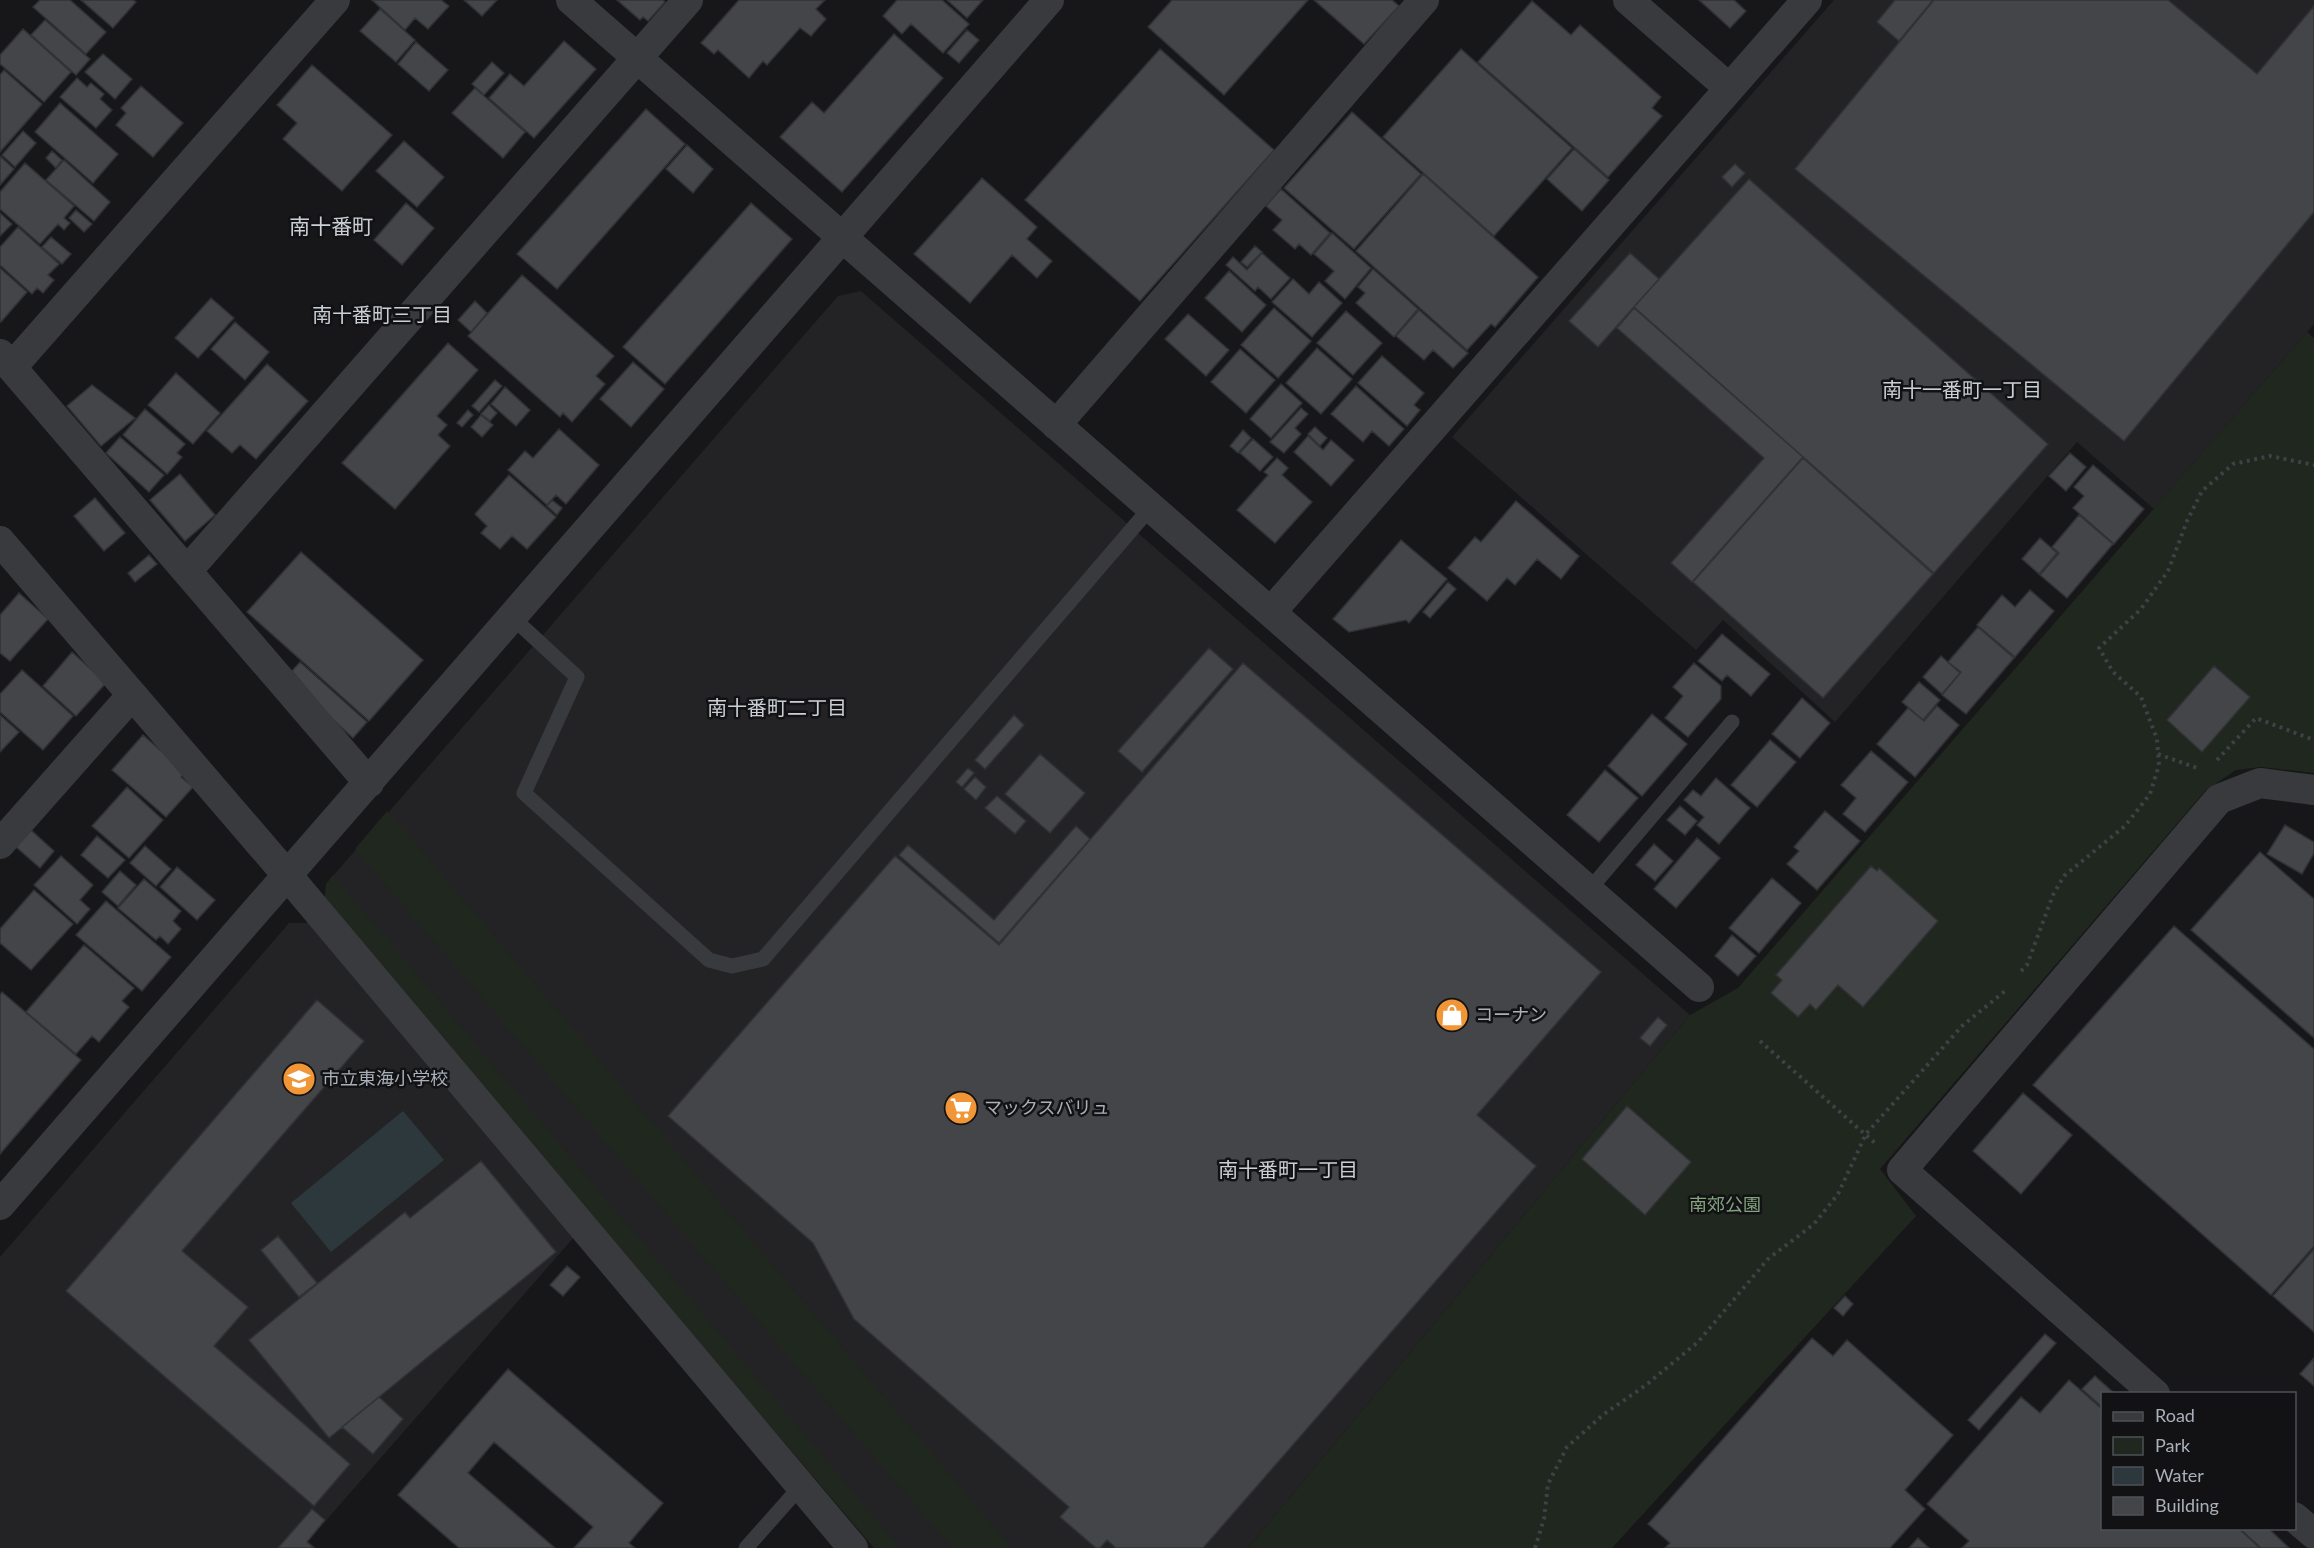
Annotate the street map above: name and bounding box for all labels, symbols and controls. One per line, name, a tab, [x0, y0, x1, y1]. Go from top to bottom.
district label: 南十番町	[289, 213, 373, 238]
district label: 南十番町三丁目	[312, 302, 452, 326]
district label: 南十一番町一丁目	[1882, 377, 2042, 401]
district label: 南十番町二丁目	[707, 695, 847, 719]
shop icon: コーナン	[1434, 997, 1470, 1033]
place label: コーナン	[1475, 1003, 1547, 1025]
school or university icon: 市立東海小学校	[281, 1061, 317, 1097]
place label: 市立東海小学校	[322, 1067, 448, 1089]
supermarket icon: マックスバリュ	[943, 1090, 979, 1126]
place label: マックスバリュ	[984, 1096, 1109, 1118]
district label: 南十番町一丁目	[1218, 1157, 1358, 1181]
park label: 南郊公園	[1689, 1193, 1761, 1215]
legend	[2101, 1392, 2296, 1530]
text: Road	[2155, 1404, 2195, 1426]
text: Park	[2155, 1434, 2191, 1456]
text: Water	[2155, 1464, 2204, 1486]
text: Building	[2155, 1494, 2219, 1516]

